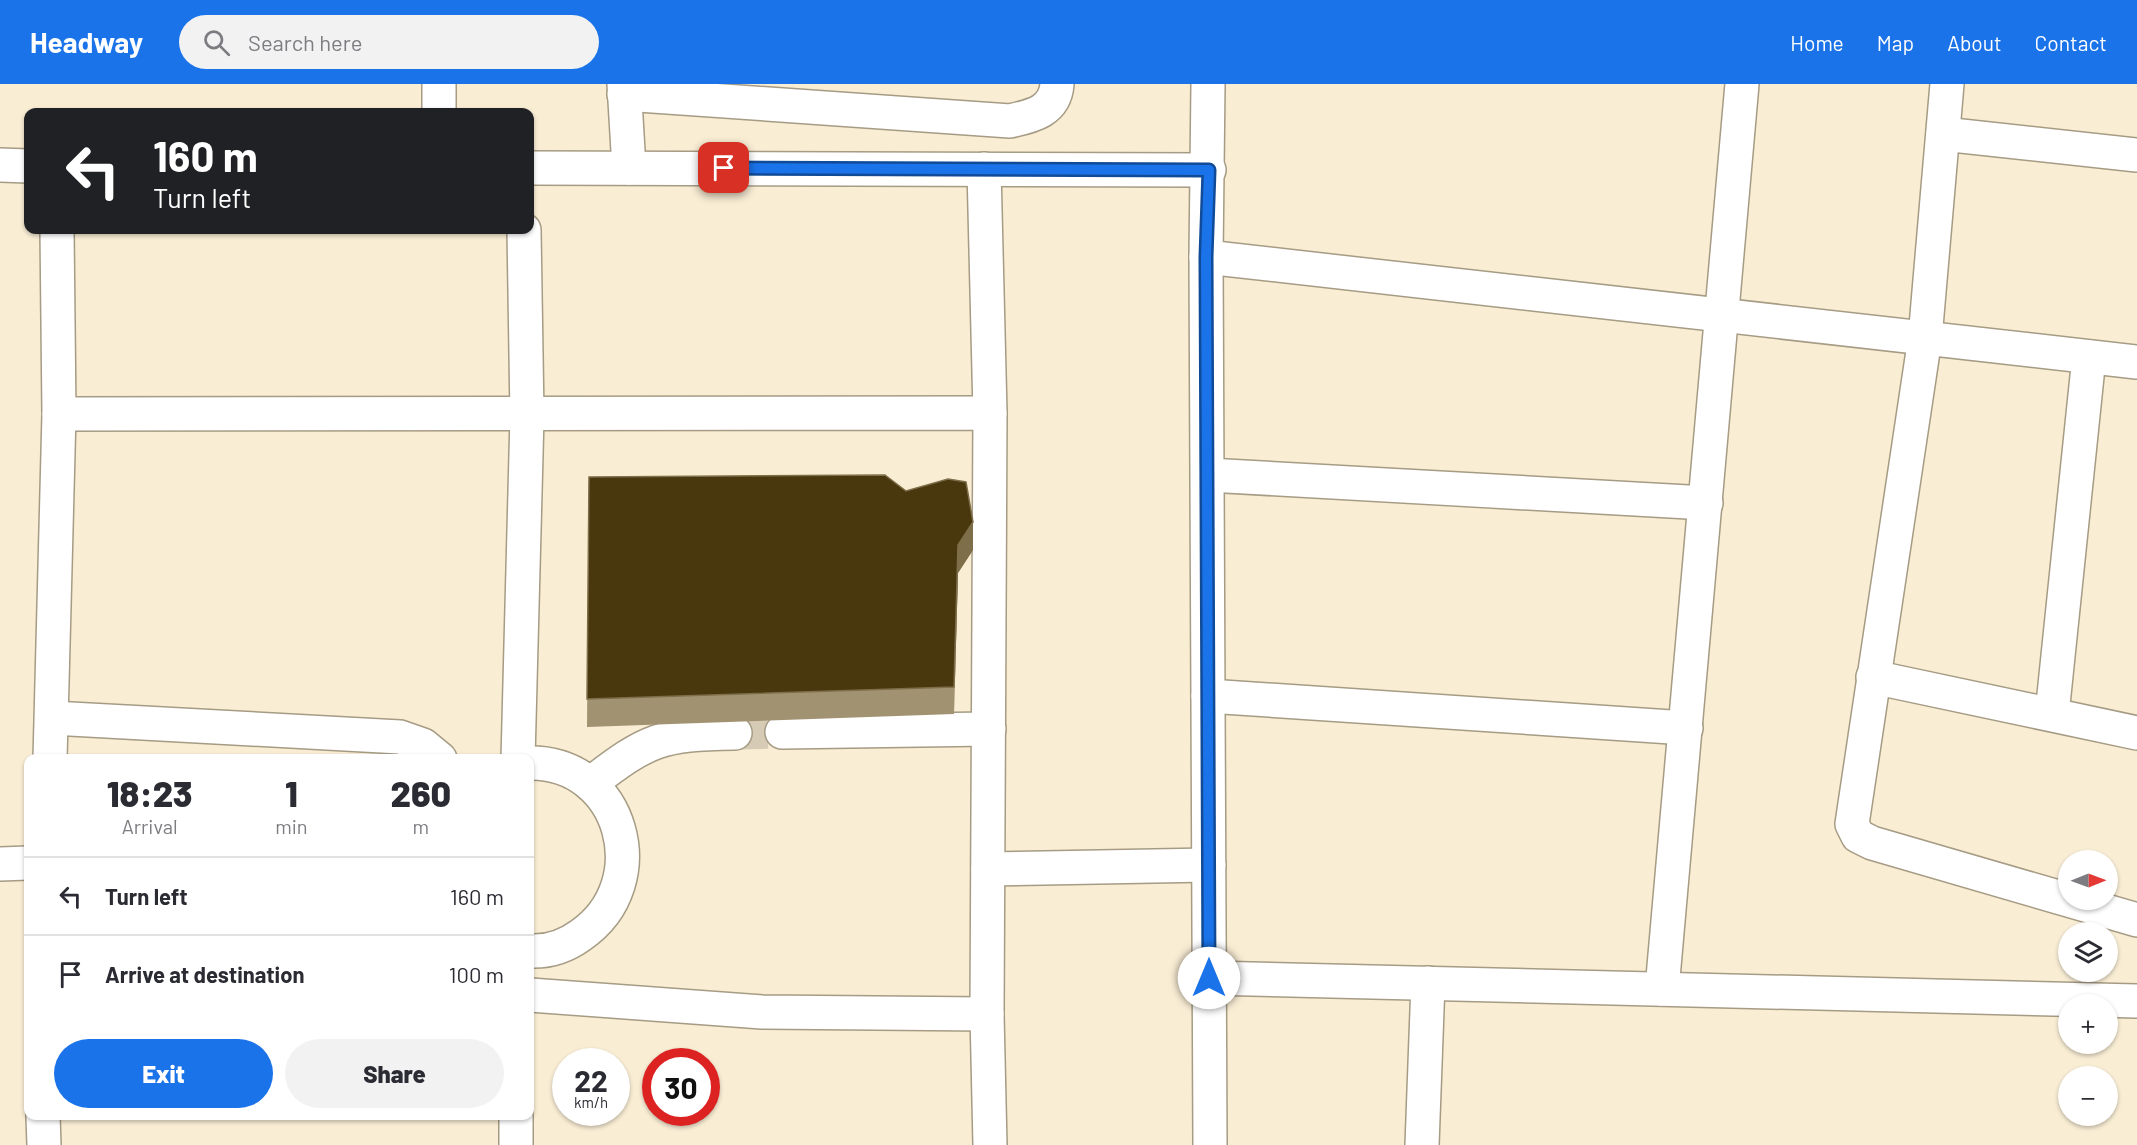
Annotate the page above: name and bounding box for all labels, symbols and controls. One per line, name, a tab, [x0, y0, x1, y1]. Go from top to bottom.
search box	[179, 15, 599, 69]
text: Headway	[30, 25, 143, 59]
icon: search	[200, 26, 233, 59]
text: Search here	[248, 29, 362, 55]
text: Home	[1790, 30, 1844, 55]
text: Map	[1877, 30, 1914, 55]
text: About	[1947, 30, 2002, 55]
text: Contact	[2035, 30, 2107, 55]
text: 160 m	[153, 130, 258, 180]
icon: left	[54, 132, 132, 210]
pin	[698, 142, 749, 193]
icon: arrive	[707, 151, 740, 184]
text: Turn left	[153, 181, 251, 213]
text: 18:23	[107, 771, 192, 814]
text: 1	[285, 771, 298, 814]
text: 260	[391, 771, 451, 814]
text: Arrival	[122, 814, 178, 838]
text: min	[275, 814, 308, 838]
text: m	[413, 814, 429, 838]
north arrow	[2058, 850, 2118, 910]
map controls	[2058, 850, 2118, 1126]
icon: left	[54, 880, 87, 913]
text: Turn left	[105, 883, 188, 909]
text: 160 m	[450, 883, 504, 909]
button: layers	[2058, 922, 2118, 982]
position arrow	[1177, 946, 1241, 1010]
icon: arrive	[54, 958, 87, 991]
text: Arrive at destination	[105, 961, 304, 987]
text: 100 m	[449, 961, 504, 987]
button: +	[2058, 994, 2118, 1054]
button: Exit	[54, 1039, 273, 1108]
button: Share	[285, 1039, 504, 1108]
speed limit sign: 30	[642, 1048, 720, 1126]
text: 22	[574, 1062, 608, 1098]
button: −	[2058, 1066, 2118, 1126]
text: km/h	[574, 1093, 608, 1111]

